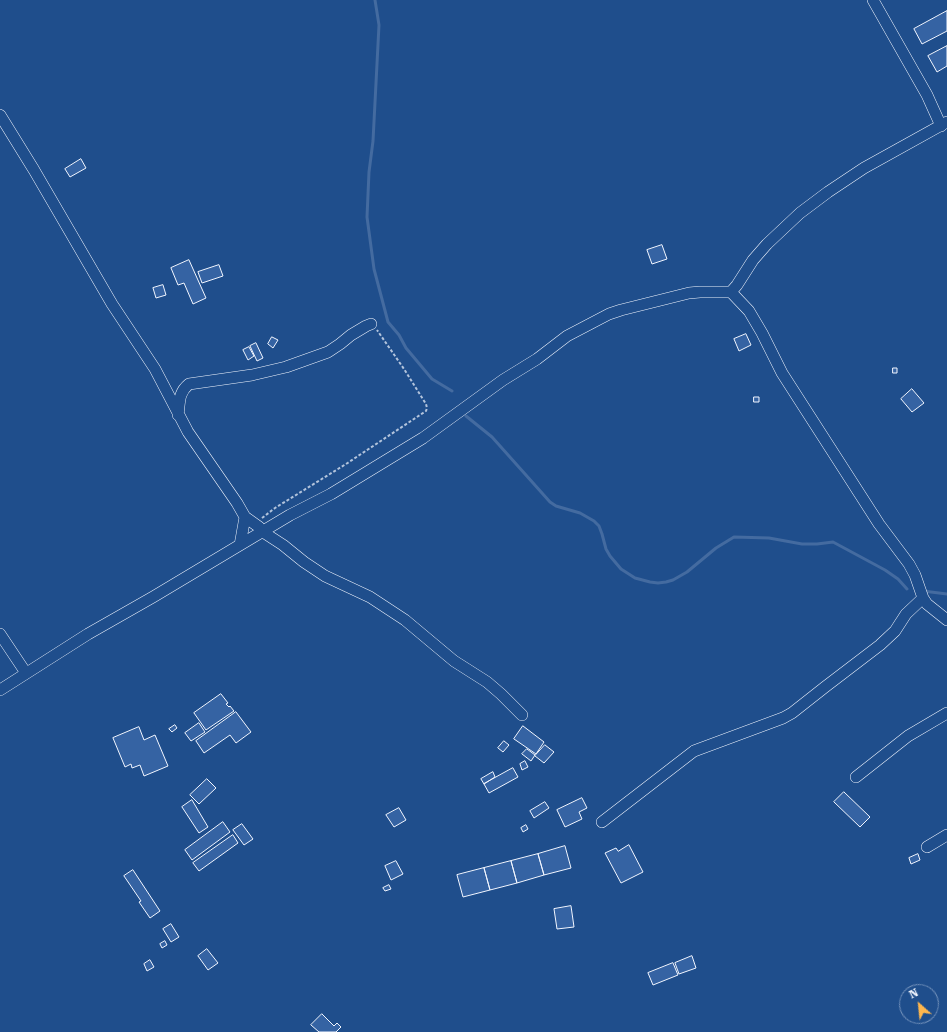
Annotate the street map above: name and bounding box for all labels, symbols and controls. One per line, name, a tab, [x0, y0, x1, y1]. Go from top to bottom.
north arrow	[899, 984, 939, 1024]
text: N	[907, 986, 921, 1001]

